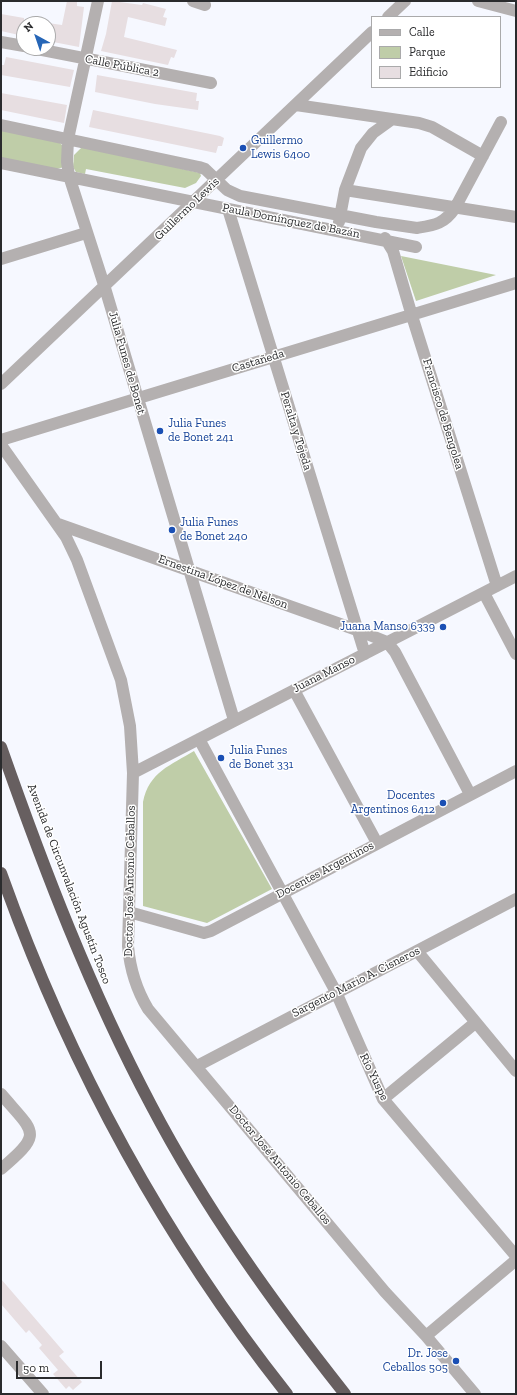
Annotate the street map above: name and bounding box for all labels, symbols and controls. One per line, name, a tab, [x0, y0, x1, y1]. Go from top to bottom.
north arrow	[16, 16, 56, 56]
legend	[371, 16, 501, 88]
text: N	[21, 20, 36, 35]
text: Calle	[409, 25, 435, 39]
text: Parque	[409, 45, 445, 59]
street label: Calle Pública 2	[84, 52, 160, 80]
text: Edificio	[409, 65, 448, 79]
place label: Guillermo Lewis 6400	[251, 134, 310, 162]
marker: Guillermo Lewis 6400	[238, 143, 248, 153]
street label: Guillermo Lewis	[152, 174, 222, 244]
street label: Paula Domínguez de Bazán	[221, 201, 361, 241]
street label: Julia Funes de Bonet	[105, 310, 149, 416]
street label: Castañeda	[230, 346, 286, 376]
street label: Francisco de Bengolea	[419, 357, 467, 471]
street label: Peralta y Tejeda	[277, 390, 315, 472]
place label: Julia Funes de Bonet 241	[168, 417, 233, 445]
marker: Julia Funes de Bonet 241	[155, 426, 165, 436]
place label: Julia Funes de Bonet 240	[180, 516, 248, 544]
marker: Julia Funes de Bonet 240	[167, 525, 177, 535]
street label: Ernestina López de Nelson	[156, 552, 290, 612]
place label: Juana Manso 6339	[340, 620, 435, 634]
marker: Juana Manso 6339	[438, 622, 448, 632]
street label: Juana Manso	[291, 652, 357, 696]
place label: Julia Funes de Bonet 331	[229, 744, 293, 772]
marker: Julia Funes de Bonet 331	[216, 753, 226, 763]
street label: Avenida de Circunvalación Agustín Tosco	[24, 782, 114, 986]
place label: Docentes Argentinos 6412	[351, 789, 435, 817]
marker: Docentes Argentinos 6412	[438, 798, 448, 808]
street label: Doctor José Antonio Ceballos	[121, 805, 139, 957]
street label: Docentes Argentinos	[274, 838, 376, 902]
street label: Sargento Mario A. Cisneros	[290, 943, 422, 1021]
street label: Río Yuspe	[356, 1051, 392, 1103]
street label: Doctor José Antonio Ceballos	[226, 1102, 334, 1228]
place label: Dr. Jose Ceballos 505	[383, 1347, 448, 1375]
scale bar	[18, 1353, 104, 1379]
marker: Dr. Jose Ceballos 505	[451, 1356, 461, 1366]
text: 50 m	[23, 1361, 49, 1375]

